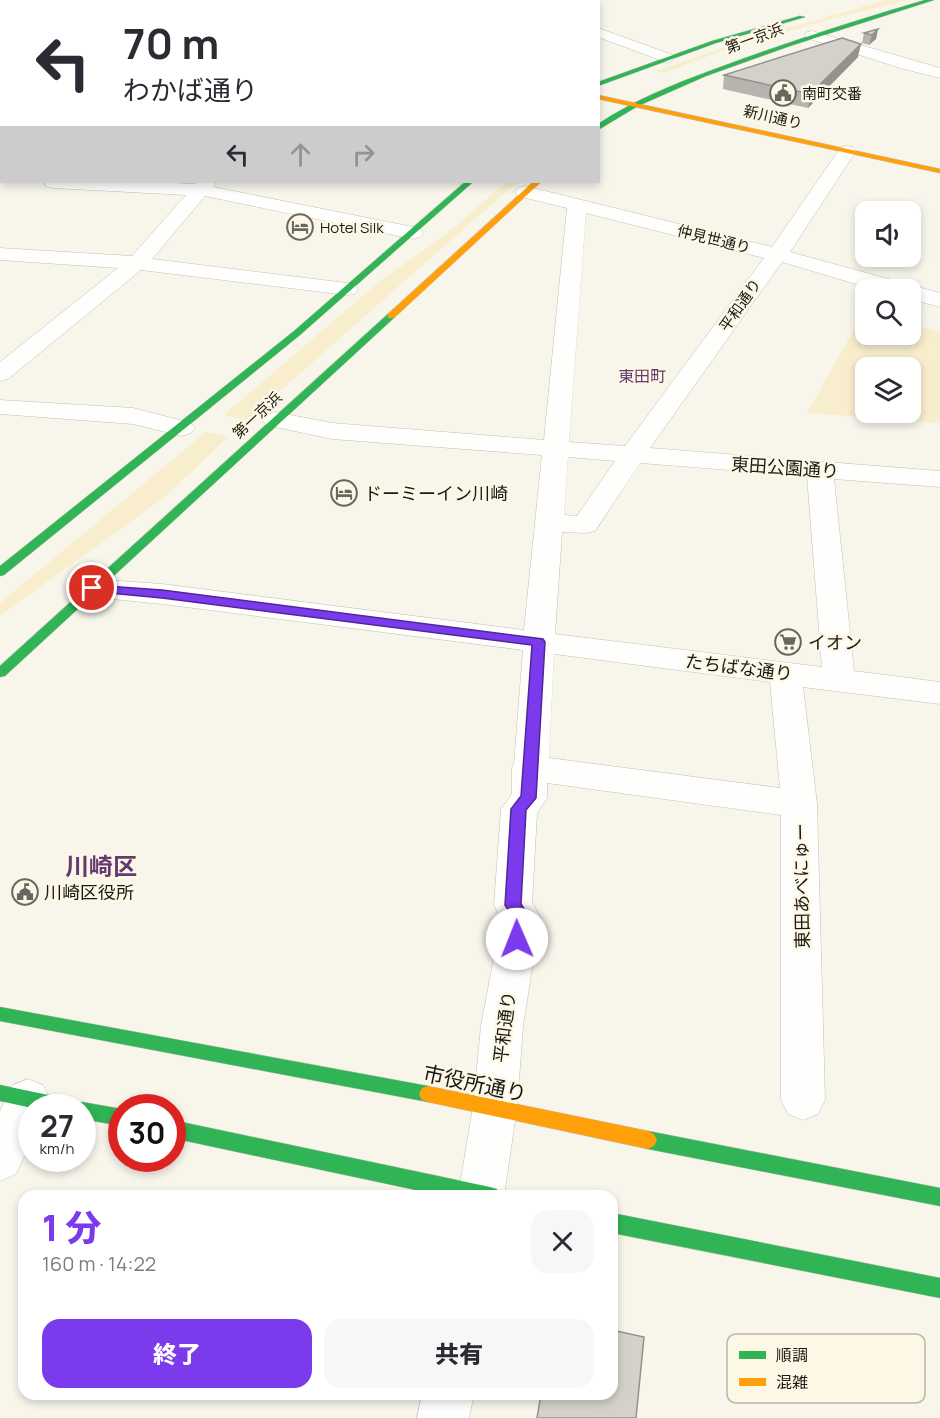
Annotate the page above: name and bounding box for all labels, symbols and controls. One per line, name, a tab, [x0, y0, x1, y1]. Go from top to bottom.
text: 70 m	[123, 14, 219, 72]
street label: 第一京浜	[722, 18, 786, 58]
icon: left	[24, 24, 102, 102]
text: わかば通り	[123, 71, 258, 108]
public building icon: 南町交番	[768, 78, 798, 108]
place label: 南町交番	[802, 83, 862, 104]
street label: 新川通り	[741, 100, 805, 134]
icon: left	[221, 138, 254, 171]
icon: ahead	[284, 138, 317, 171]
icon: right	[347, 138, 380, 171]
map controls	[855, 201, 921, 423]
button: sound	[855, 201, 921, 267]
hotel icon: Hotel Silk	[285, 212, 315, 242]
place label: Hotel Silk	[320, 217, 384, 238]
street label: 仲見世通り	[675, 220, 753, 258]
street label: 平和通り	[714, 274, 766, 336]
button: search	[855, 279, 921, 345]
button: layers	[855, 357, 921, 423]
district label: 東田町	[618, 365, 666, 387]
street label: 第一京浜	[228, 387, 286, 443]
street label: 東田公園通り	[730, 451, 840, 483]
hotel icon: ドーミーイン川崎	[329, 478, 359, 508]
place label: ドーミーイン川崎	[364, 481, 508, 505]
pin	[66, 562, 117, 613]
icon: arrive	[75, 571, 108, 604]
supermarket icon: イオン	[773, 627, 803, 657]
place label: イオン	[808, 630, 862, 654]
street label: たちばな通り	[684, 649, 794, 685]
street label: 東田あべにゅー	[788, 823, 814, 949]
district label: 川崎区	[65, 849, 137, 882]
public building icon: 川崎区役所	[10, 877, 40, 907]
place label: 川崎区役所	[44, 880, 134, 904]
position arrow	[485, 907, 549, 971]
street label: 平和通り	[488, 990, 520, 1064]
street label: 市役所通り	[421, 1058, 529, 1108]
speed limit sign: 30	[108, 1094, 186, 1172]
text: 27	[40, 1105, 74, 1146]
text: km/h	[40, 1138, 74, 1159]
text: 1 分	[42, 1203, 102, 1252]
button: close	[531, 1210, 594, 1273]
text: 160 m · 14:22	[42, 1250, 156, 1277]
button: 終了	[42, 1319, 312, 1388]
button: 共有	[324, 1319, 594, 1388]
legend	[727, 1334, 925, 1403]
text: 順調	[776, 1344, 808, 1366]
text: 混雑	[776, 1371, 808, 1393]

